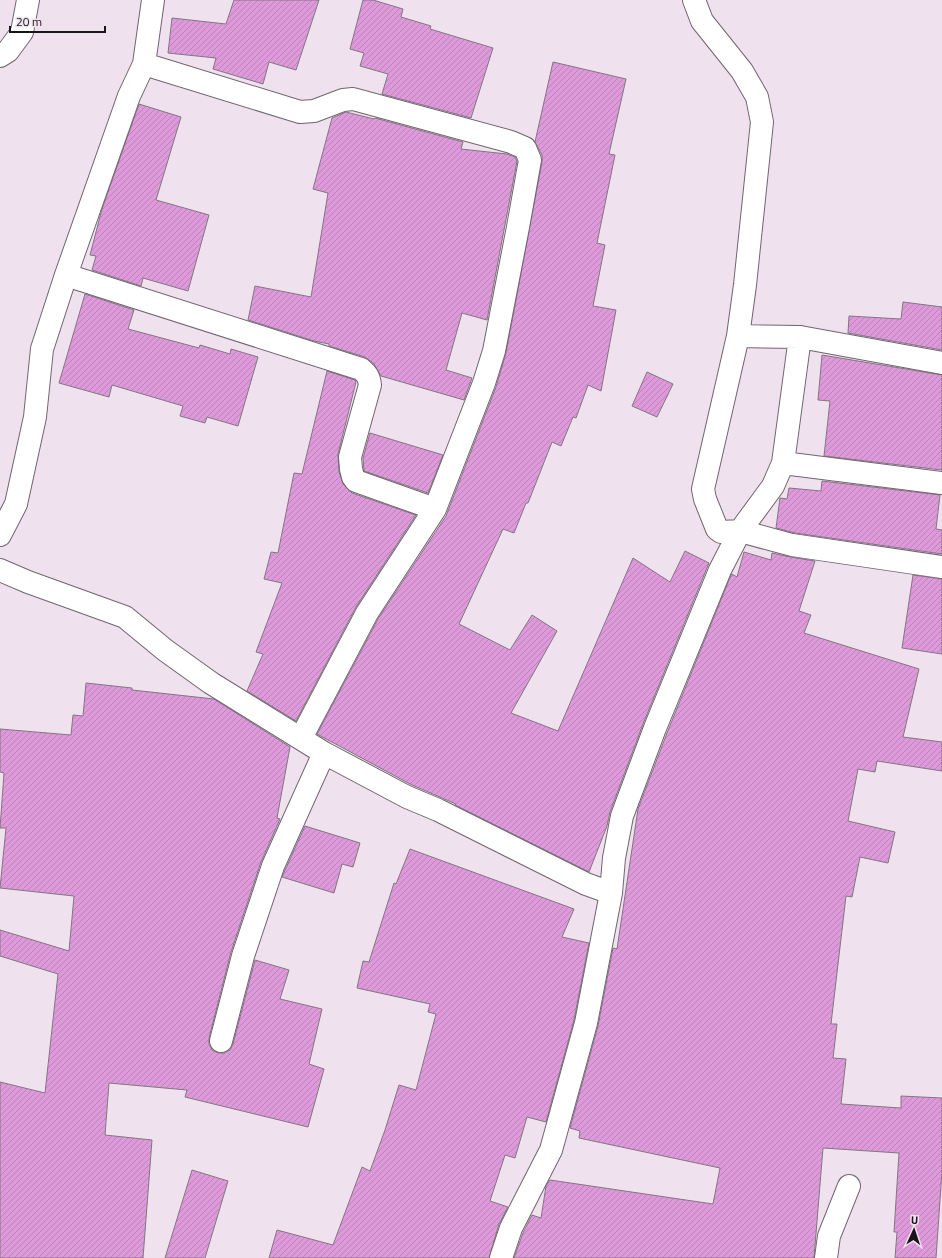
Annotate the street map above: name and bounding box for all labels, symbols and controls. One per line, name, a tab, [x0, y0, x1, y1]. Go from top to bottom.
scale bar	[10, 8, 105, 34]
text: 20 m	[16, 12, 42, 31]
north arrow	[894, 1210, 934, 1250]
text: U	[911, 1212, 919, 1228]

